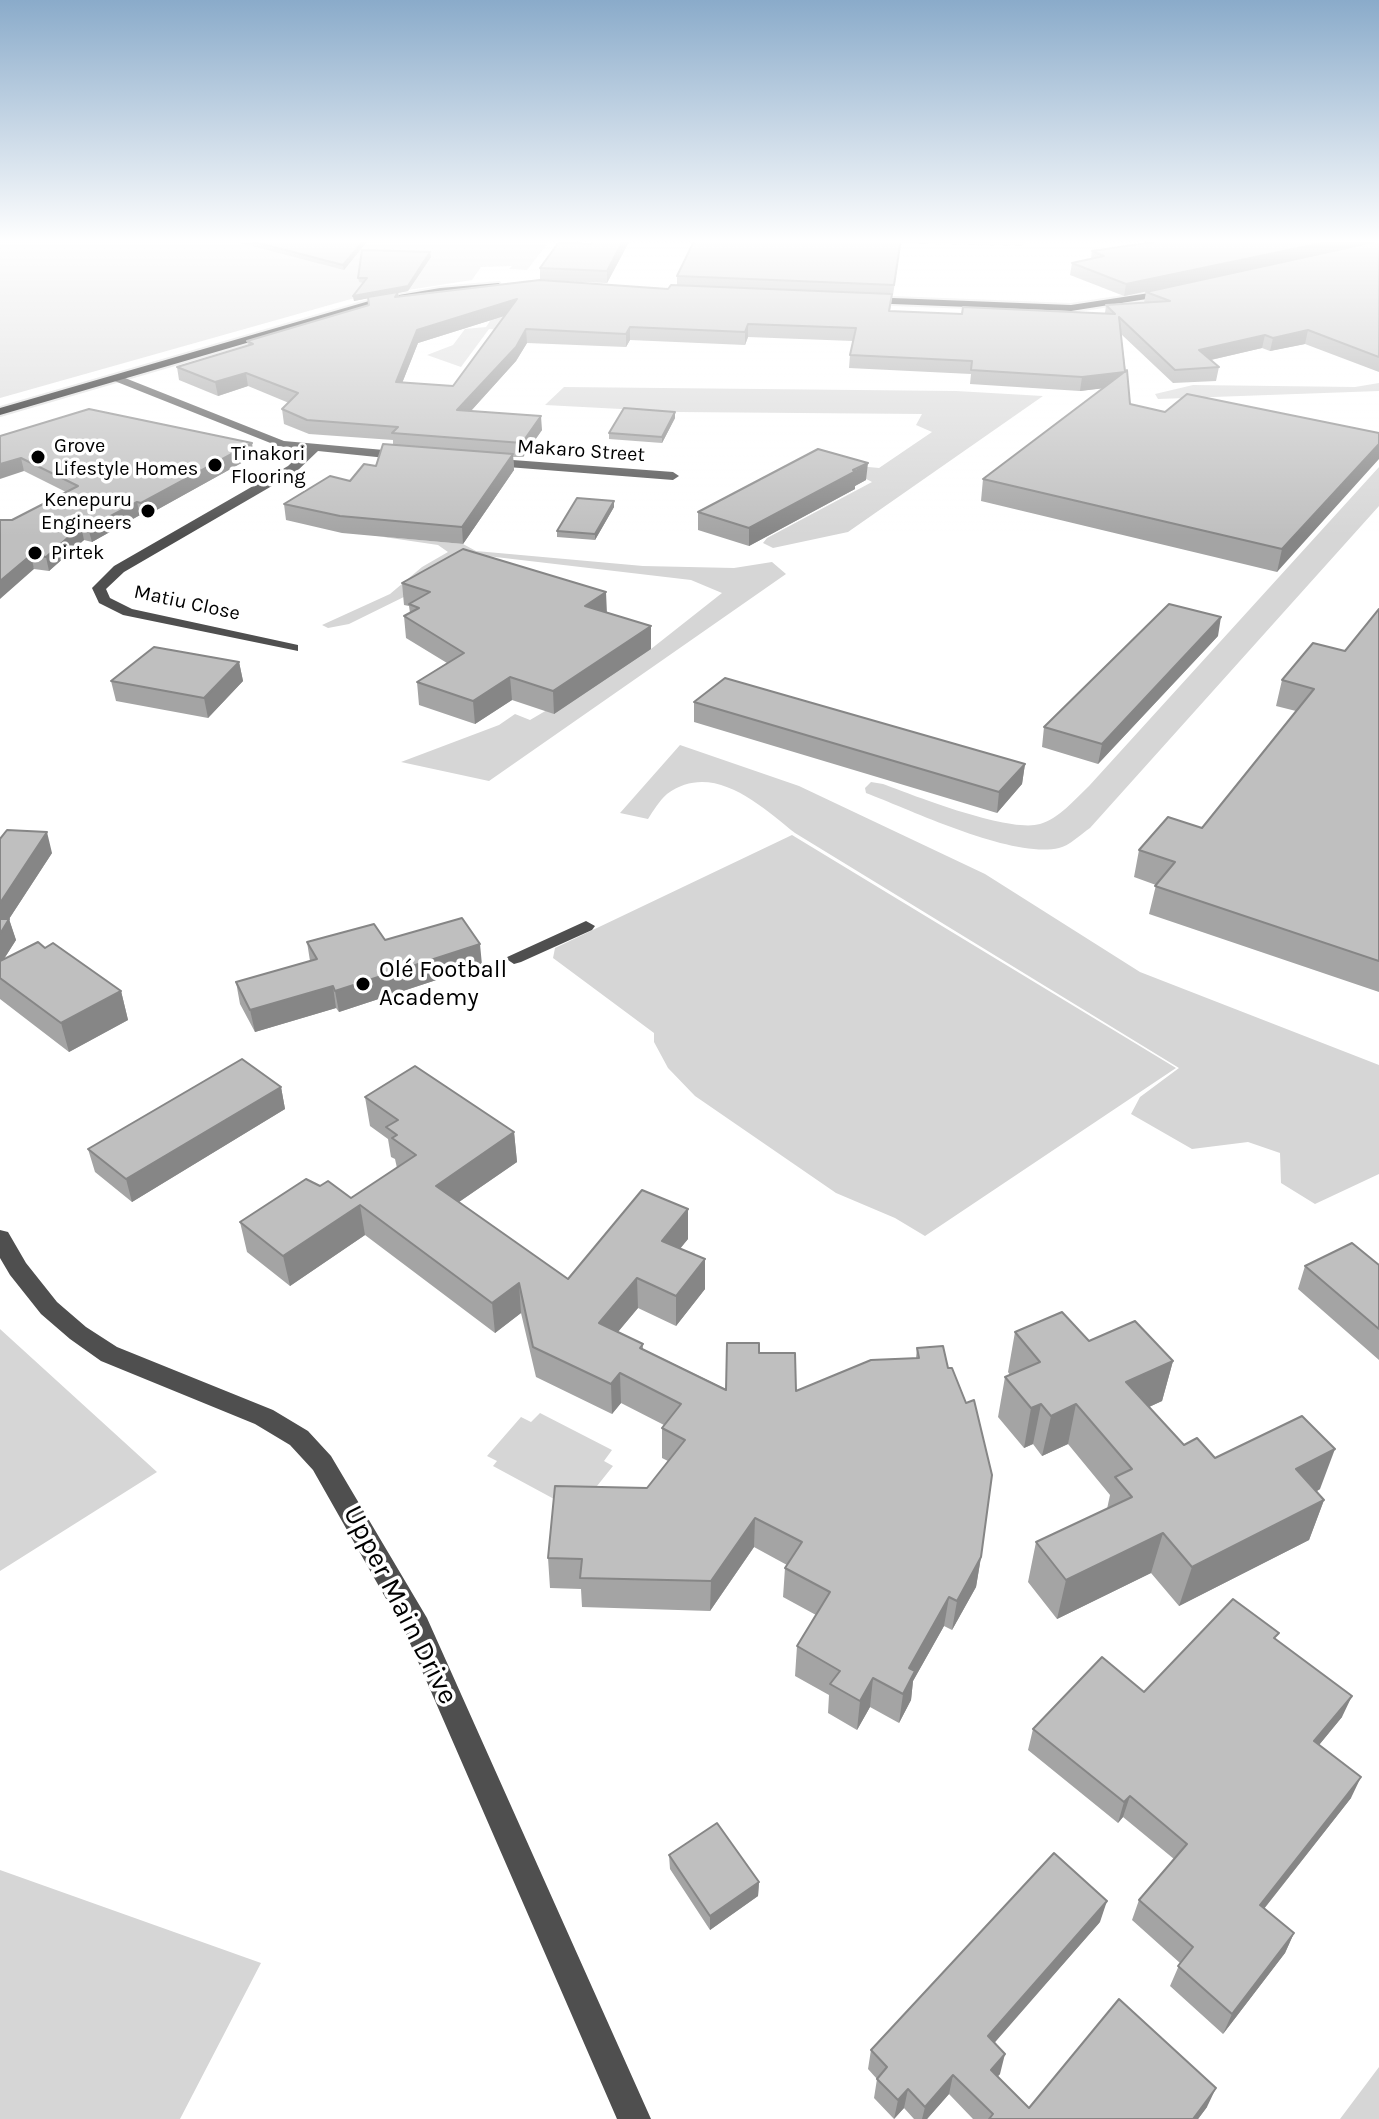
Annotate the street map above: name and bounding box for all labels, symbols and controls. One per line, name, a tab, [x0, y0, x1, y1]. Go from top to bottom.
place label: Grove Lifestyle Homes	[54, 434, 198, 481]
street label: Makaro Street	[516, 435, 646, 467]
place label: Tinakori Flooring	[231, 442, 305, 489]
marker: Grove Lifestyle Homes	[29, 448, 47, 466]
marker: Tinakori Flooring	[206, 456, 224, 474]
place label: Kenepuru Engineers	[41, 488, 132, 535]
marker: Kenepuru Engineers	[139, 502, 157, 520]
place label: Pirtek	[51, 541, 104, 565]
marker: Pirtek	[26, 544, 44, 562]
street label: Matiu Close	[132, 580, 242, 626]
place label: Olé Football Academy	[379, 956, 507, 1012]
marker: Olé Football Academy	[354, 975, 372, 993]
street label: Upper Main Drive	[335, 1500, 465, 1710]

